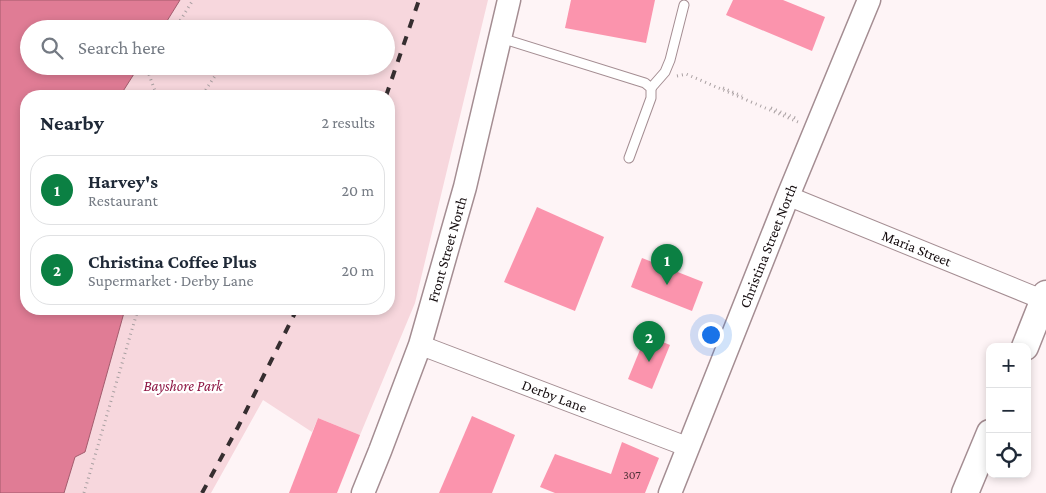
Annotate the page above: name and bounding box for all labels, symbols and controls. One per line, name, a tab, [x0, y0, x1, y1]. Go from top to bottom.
search box	[20, 20, 395, 75]
icon: search	[38, 34, 66, 62]
text: Search here	[78, 37, 165, 58]
text: Nearby	[40, 111, 104, 135]
text: 2 results	[322, 114, 375, 131]
text: Harvey's	[88, 171, 158, 192]
street label: Christina Street North	[736, 181, 800, 310]
text: 1	[54, 182, 60, 199]
text: 20 m	[341, 182, 374, 199]
text: Restaurant	[88, 192, 158, 209]
street label: Front Street North	[425, 195, 470, 304]
street label: Maria Street	[880, 227, 955, 270]
pin: 1	[651, 244, 683, 285]
text: Christina Coffee Plus	[88, 251, 257, 272]
text: 2	[53, 262, 61, 279]
text: 20 m	[341, 262, 374, 279]
text: Supermarket · Derby Lane	[88, 272, 254, 289]
pin: 2	[633, 321, 665, 362]
your location	[698, 322, 724, 348]
map controls	[986, 343, 1031, 478]
button: +	[986, 343, 1031, 388]
street label: Derby Lane	[520, 377, 590, 416]
park label: Bayshore Park	[143, 378, 224, 395]
button: −	[986, 388, 1031, 433]
button: locate	[986, 433, 1031, 478]
house number: 307	[623, 468, 641, 482]

